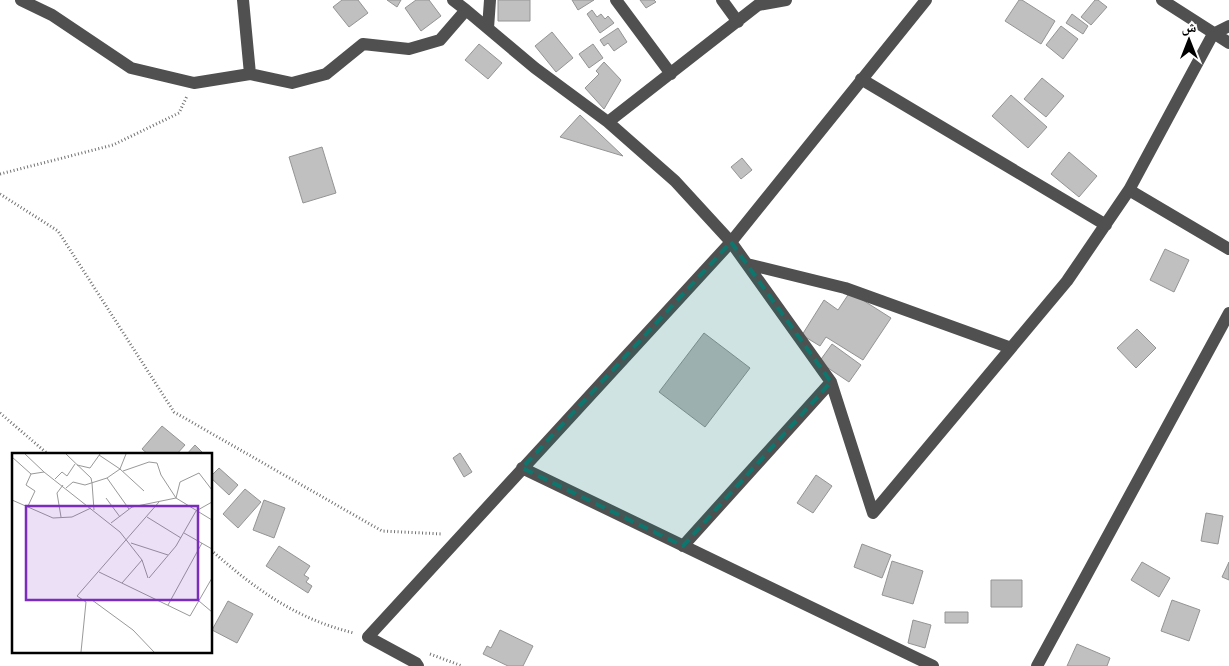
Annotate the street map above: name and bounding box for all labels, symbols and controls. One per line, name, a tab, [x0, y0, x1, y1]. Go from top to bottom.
north arrow	[1164, 15, 1214, 65]
text: ش	[1182, 17, 1197, 37]
inset map	[12, 453, 212, 654]

